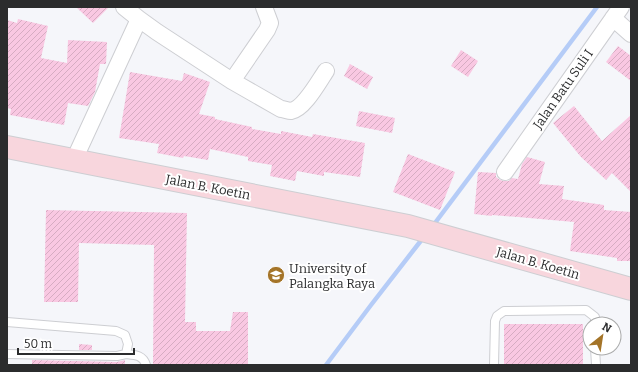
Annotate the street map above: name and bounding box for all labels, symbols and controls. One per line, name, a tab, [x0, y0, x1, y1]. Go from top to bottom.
street label: Jalan Batu Suli I	[529, 46, 596, 132]
street label: Jalan B. Koetin	[163, 171, 252, 203]
street label: Jalan B. Koetin	[494, 244, 582, 282]
place label: University of Palangka Raya	[289, 261, 375, 291]
school or university icon: University of Palangka Raya	[266, 265, 286, 285]
north arrow	[582, 316, 622, 356]
text: N	[600, 320, 614, 336]
scale bar	[18, 330, 134, 356]
text: 50 m	[24, 337, 53, 351]

